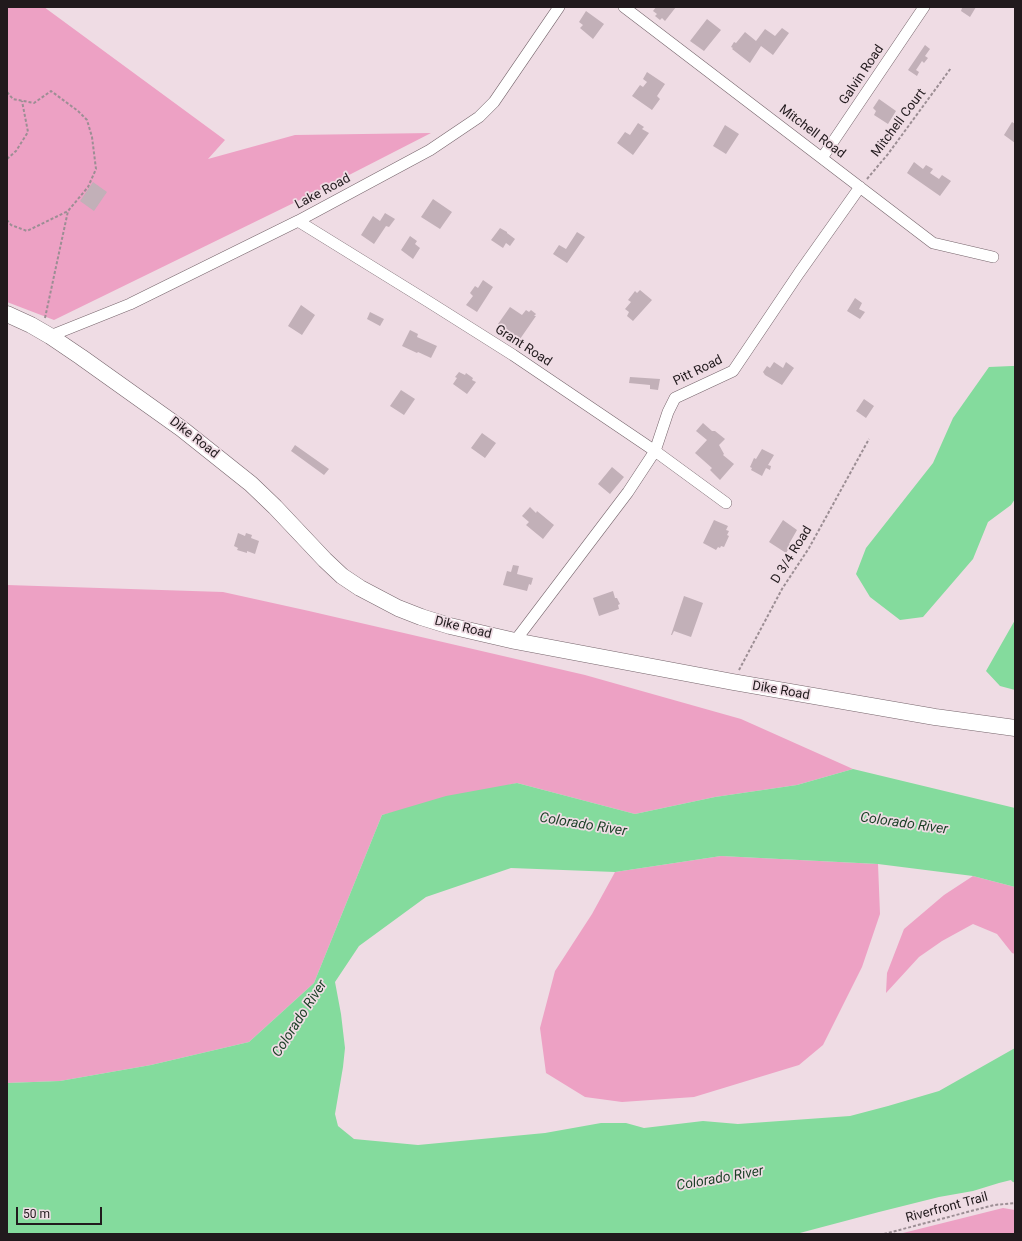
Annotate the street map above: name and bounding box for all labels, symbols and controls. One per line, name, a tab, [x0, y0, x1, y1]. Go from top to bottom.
street label: Galvin Road	[836, 42, 888, 108]
street label: Mitchell Court	[868, 86, 930, 160]
street label: Mitchell Road	[776, 102, 848, 162]
street label: Lake Road	[293, 171, 353, 213]
street label: Grant Road	[492, 322, 554, 370]
street label: Pitt Road	[671, 352, 725, 390]
street label: Dike Road	[166, 414, 222, 462]
street label: D 3/4 Road	[768, 523, 816, 587]
street label: Dike Road	[433, 613, 493, 643]
street label: Dike Road	[751, 678, 811, 704]
water label: Colorado River	[538, 810, 628, 840]
water label: Colorado River	[859, 810, 949, 838]
water label: Colorado River	[269, 977, 331, 1061]
water label: Colorado River	[675, 1163, 765, 1195]
street label: Riverfront Trail	[904, 1190, 990, 1226]
scale bar	[18, 1199, 104, 1225]
text: 50 m	[23, 1207, 50, 1221]

